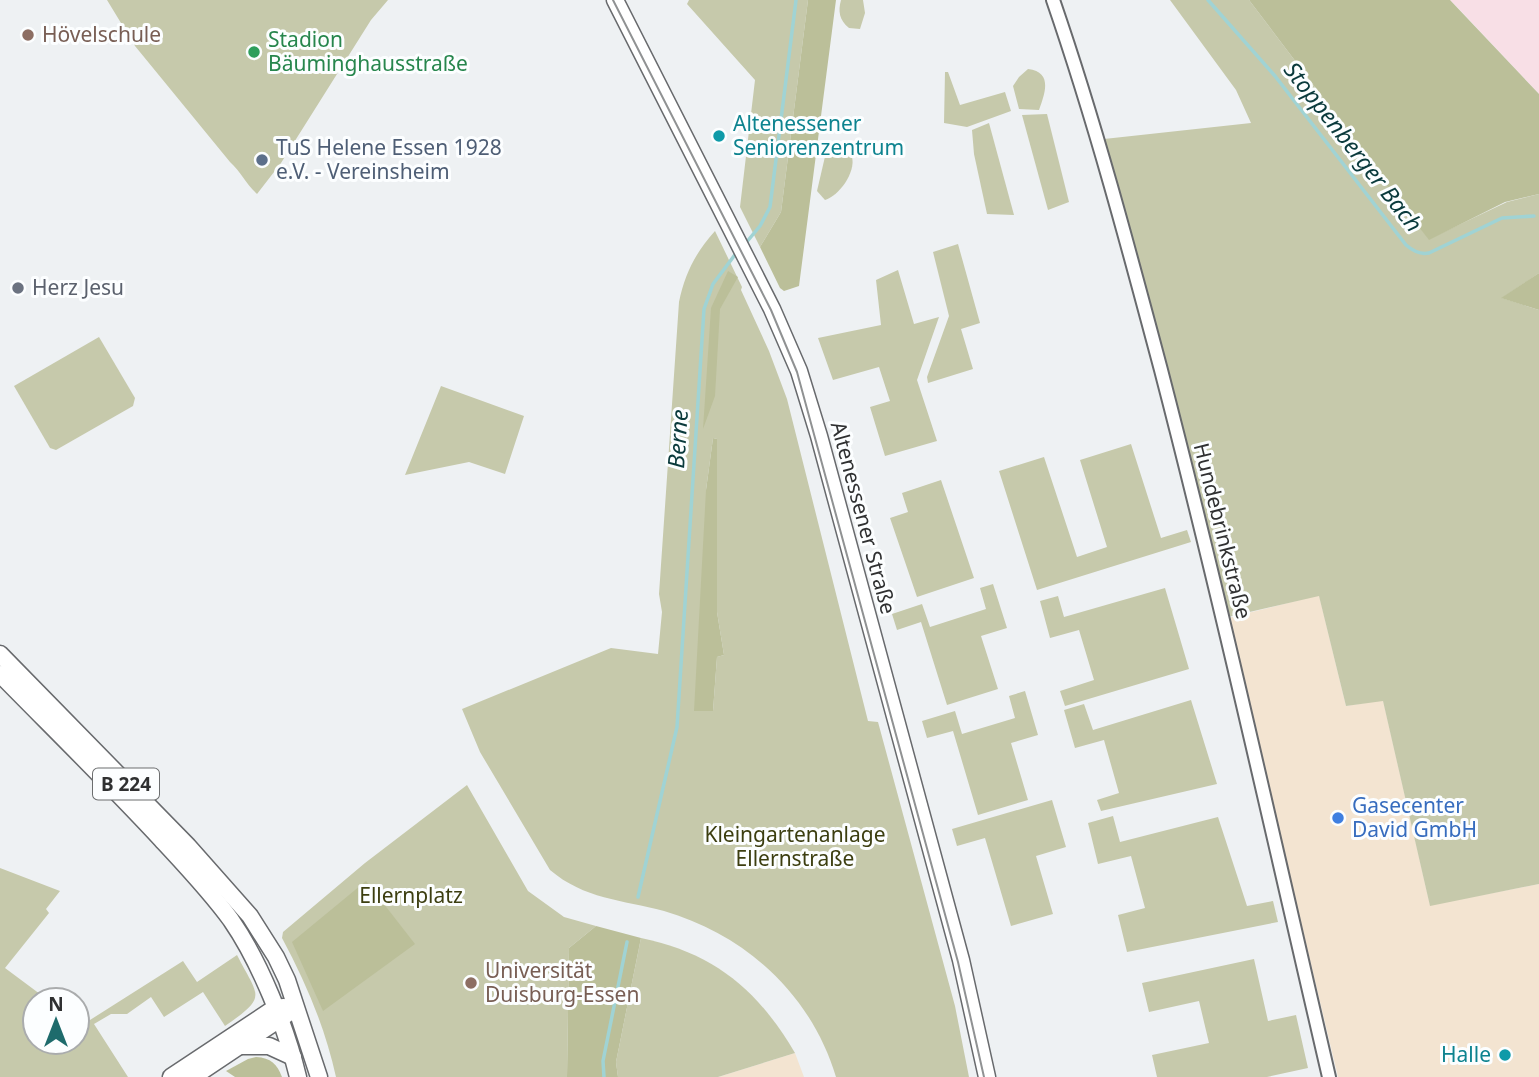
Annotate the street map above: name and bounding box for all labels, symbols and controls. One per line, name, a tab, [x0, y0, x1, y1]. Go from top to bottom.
place label: Hövelschule	[42, 20, 161, 48]
place label: Stadion Bäuminghausstraße	[268, 25, 468, 77]
marker: Hövelschule	[20, 27, 36, 43]
marker: Stadion Bäuminghausstraße	[246, 44, 262, 60]
water label: Stoppenberger Bach	[1277, 55, 1430, 238]
place label: Altenessener Seniorenzentrum	[733, 109, 904, 161]
marker: Altenessener Seniorenzentrum	[711, 128, 727, 144]
place label: TuS Helene Essen 1928 e.V. - Vereinsheim	[276, 133, 502, 185]
marker: TuS Helene Essen 1928 e.V. - Vereinsheim	[254, 152, 270, 168]
place label: Herz Jesu	[32, 273, 124, 301]
marker: Herz Jesu	[10, 280, 26, 296]
water label: Berne	[659, 408, 695, 470]
street label: Altenessener Straße	[825, 418, 903, 617]
street label: Hundebrinkstraße	[1188, 440, 1258, 622]
road number: B 224	[93, 768, 159, 800]
place label: Gasecenter David GmbH	[1352, 791, 1477, 843]
marker: Gasecenter David GmbH	[1330, 810, 1346, 826]
park label: Kleingartenanlage Ellernstraße	[704, 820, 886, 872]
park label: Ellernplatz	[359, 881, 463, 909]
place label: Universität Duisburg-Essen	[485, 956, 639, 1008]
marker: Universität Duisburg-Essen	[463, 975, 479, 991]
north arrow	[21, 986, 91, 1056]
text: N	[48, 991, 64, 1017]
place label: Halle	[1441, 1040, 1491, 1068]
marker: Halle	[1497, 1047, 1513, 1063]

